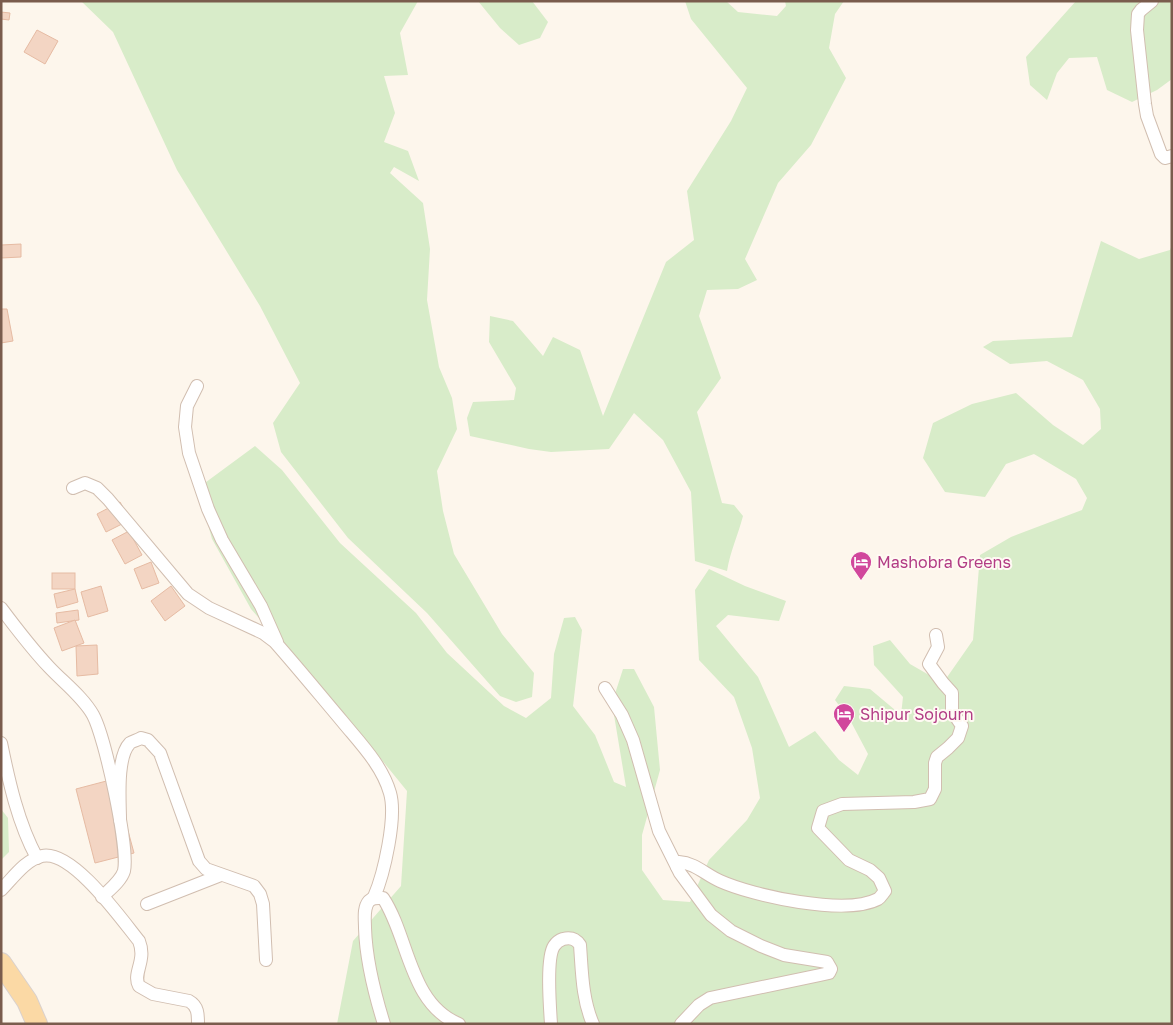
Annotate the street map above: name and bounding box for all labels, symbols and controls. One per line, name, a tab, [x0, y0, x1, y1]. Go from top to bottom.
hotel icon: Mashobra Greens	[849, 550, 873, 581]
place label: Mashobra Greens	[877, 552, 1011, 572]
hotel icon: Shipur Sojourn	[832, 702, 856, 733]
place label: Shipur Sojourn	[860, 704, 974, 724]

